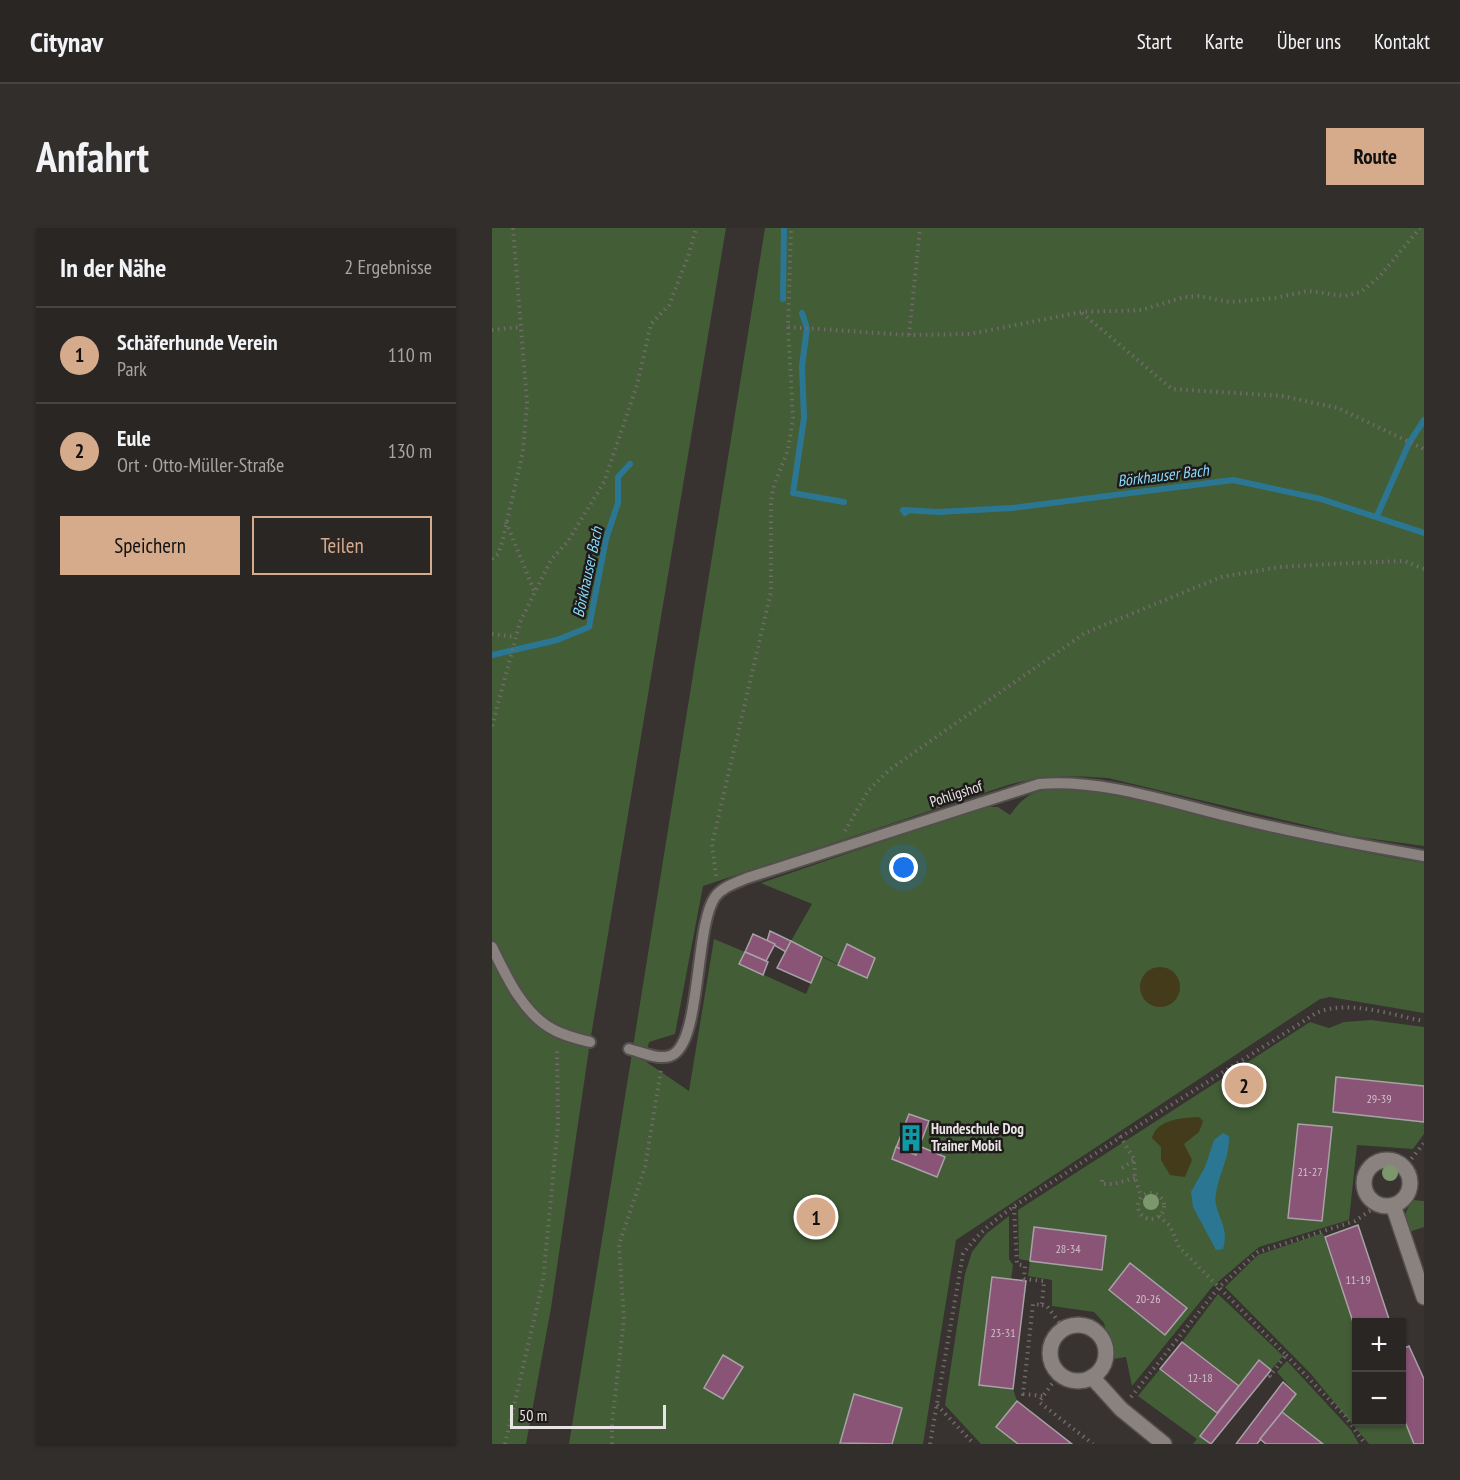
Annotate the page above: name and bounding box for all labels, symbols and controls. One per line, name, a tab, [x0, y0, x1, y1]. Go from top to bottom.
text: Citynav	[30, 23, 103, 60]
text: Start	[1137, 28, 1172, 55]
text: Karte	[1205, 28, 1244, 55]
text: Über uns	[1277, 28, 1341, 55]
text: Kontakt	[1374, 28, 1430, 55]
button: Route	[1326, 128, 1424, 185]
text: Anfahrt	[36, 129, 149, 184]
text: In der Nähe	[60, 251, 166, 284]
text: 2 Ergebnisse	[344, 254, 432, 280]
text: Schäferhunde Verein	[117, 328, 278, 356]
text: 1	[75, 342, 84, 368]
text: 110 m	[388, 342, 432, 368]
text: Park	[117, 356, 147, 382]
text: Eule	[117, 424, 151, 452]
text: 2	[75, 438, 84, 464]
text: 130 m	[388, 438, 432, 464]
text: Ort · Otto-Müller-Straße	[117, 452, 284, 478]
water label: Börkhauser Bach	[1116, 459, 1211, 491]
button: Speichern	[60, 516, 240, 575]
button: Teilen	[252, 516, 432, 575]
water label: Börkhauser Bach	[568, 524, 607, 619]
street label: Pohligshof	[927, 776, 986, 811]
your location	[889, 853, 918, 882]
pin: 2	[1224, 1062, 1263, 1108]
house number: 29-39	[1366, 1091, 1392, 1106]
place label: Hundeschule Dog Trainer Mobil	[931, 1119, 1024, 1155]
building icon: Hundeschule Dog Trainer Mobil	[896, 1123, 926, 1153]
house number: 21-27	[1297, 1164, 1323, 1179]
pin: 1	[796, 1194, 836, 1240]
house number: 28-34	[1055, 1241, 1081, 1256]
house number: 11-19	[1345, 1272, 1371, 1287]
house number: 20-26	[1135, 1291, 1161, 1306]
map controls	[1352, 1318, 1406, 1426]
button: +	[1352, 1318, 1406, 1372]
house number: 23-31	[990, 1325, 1016, 1340]
house number: 12-18	[1187, 1370, 1213, 1385]
button: −	[1352, 1372, 1406, 1426]
scale bar	[510, 1402, 666, 1430]
text: 50 m	[519, 1405, 547, 1425]

